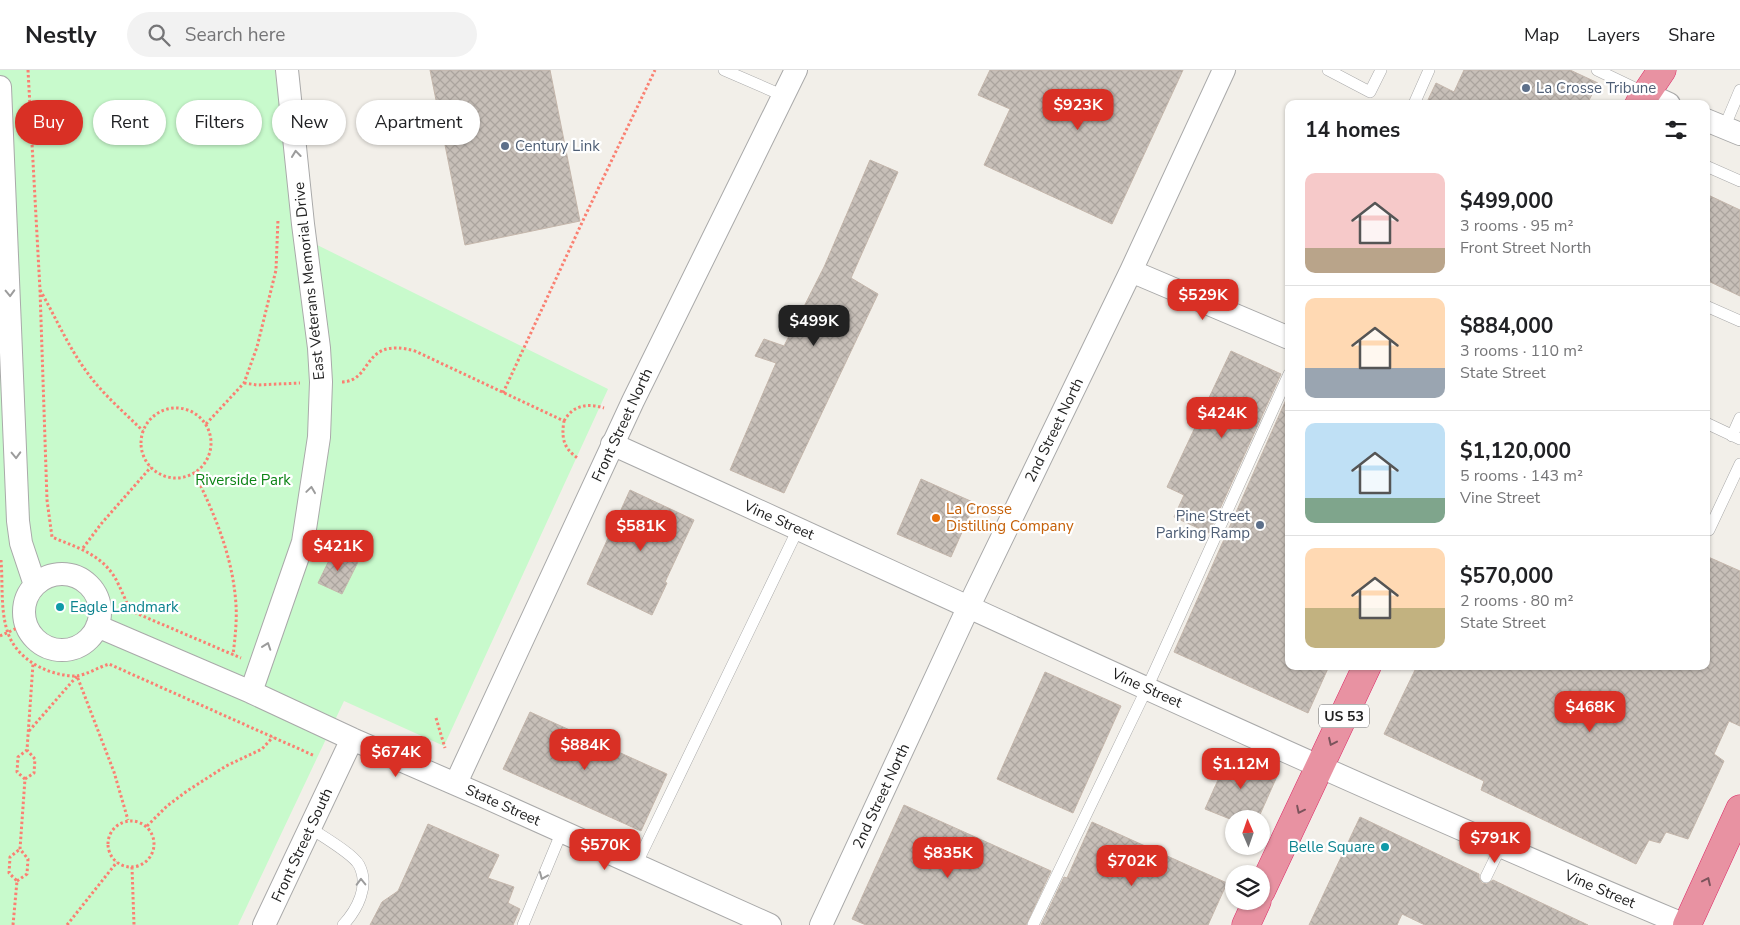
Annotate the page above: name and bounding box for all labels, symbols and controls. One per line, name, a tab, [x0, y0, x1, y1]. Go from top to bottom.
search box	[127, 12, 477, 57]
text: Nestly	[25, 19, 97, 51]
icon: search	[145, 21, 173, 49]
text: Search here	[185, 22, 285, 48]
text: Map	[1524, 23, 1559, 47]
text: Layers	[1587, 23, 1640, 47]
text: Share	[1668, 23, 1715, 47]
place label: La Crosse Tribune	[1536, 78, 1656, 98]
marker: La Crosse Tribune	[1520, 82, 1532, 94]
pin: $923K	[1043, 88, 1113, 131]
text: $923K	[1053, 94, 1103, 116]
chip: Buy	[15, 100, 83, 145]
chip: Rent	[93, 100, 166, 145]
chip: Filters	[176, 100, 262, 145]
chip: New	[272, 100, 346, 145]
chip: Apartment	[356, 100, 480, 145]
text: 14 homes	[1305, 116, 1400, 144]
icon: filters	[1662, 116, 1690, 144]
place label: Century Link	[515, 136, 600, 156]
marker: Century Link	[499, 140, 511, 152]
one-way arrow	[291, 150, 302, 158]
street label: East Veterans Memorial Drive	[289, 181, 329, 381]
text: $499,000	[1460, 187, 1553, 215]
icon: home	[1345, 193, 1405, 253]
text: 3 rooms · 95 m²	[1460, 215, 1573, 237]
text: Front Street North	[1460, 237, 1591, 259]
pin: $529K	[1168, 278, 1238, 321]
text: $529K	[1178, 284, 1228, 306]
one-way arrow	[4, 289, 15, 297]
pin: $499K	[779, 304, 849, 347]
text: $499K	[789, 310, 839, 332]
text: $884,000	[1460, 312, 1553, 340]
icon: home	[1345, 318, 1405, 378]
text: 3 rooms · 110 m²	[1460, 340, 1583, 362]
text: State Street	[1460, 362, 1546, 384]
street label: Front Street North	[587, 365, 657, 485]
street label: 2nd Street North	[1020, 374, 1088, 486]
pin: $424K	[1187, 396, 1257, 439]
text: $424K	[1197, 402, 1247, 424]
text: $1,120,000	[1460, 437, 1571, 465]
icon: home	[1345, 443, 1405, 503]
one-way arrow	[11, 452, 21, 460]
text: 5 rooms · 143 m²	[1460, 465, 1583, 487]
park label: Riverside Park	[195, 470, 291, 490]
one-way arrow	[305, 485, 316, 493]
text: Vine Street	[1460, 487, 1540, 509]
street label: Vine Street	[740, 495, 818, 545]
place label: La Crosse Distilling Company	[946, 499, 1074, 536]
place label: Pine Street Parking Ramp	[1156, 506, 1251, 543]
pin: $581K	[606, 510, 676, 552]
marker: La Crosse Distilling Company	[930, 512, 942, 524]
text: $581K	[616, 515, 666, 537]
marker: Pine Street Parking Ramp	[1254, 519, 1266, 531]
pin: $421K	[303, 530, 373, 572]
text: $421K	[313, 535, 363, 557]
text: $570,000	[1460, 562, 1553, 590]
icon: home	[1345, 568, 1405, 628]
text: 2 rooms · 80 m²	[1460, 590, 1573, 612]
place label: Eagle Landmark	[70, 597, 179, 617]
marker: Eagle Landmark	[54, 601, 66, 613]
text: State Street	[1460, 612, 1546, 634]
one-way arrow	[261, 642, 271, 650]
street label: Vine Street	[1108, 663, 1186, 713]
pin: $468K	[1555, 690, 1625, 733]
text: $468K	[1565, 696, 1615, 718]
road number: US 53	[1319, 704, 1369, 728]
pin: $884K	[550, 728, 620, 771]
text: $884K	[560, 734, 610, 756]
pin: $674K	[361, 736, 431, 778]
one-way arrow	[1328, 737, 1338, 746]
street label: 2nd Street North	[848, 740, 914, 852]
text: $674K	[371, 741, 421, 763]
pin: $1.12M	[1200, 748, 1282, 790]
text: $1.12M	[1213, 753, 1269, 775]
street label: State Street	[462, 780, 544, 831]
street label: Front Street South	[267, 785, 337, 905]
one-way arrow	[1295, 805, 1306, 814]
north arrow	[1225, 810, 1270, 855]
map controls	[1225, 810, 1270, 910]
pin: $791K	[1460, 822, 1530, 864]
text: $791K	[1470, 827, 1520, 849]
pin: $570K	[570, 828, 640, 871]
text: $570K	[580, 834, 630, 856]
pin: $835K	[913, 836, 983, 879]
place label: Belle Square	[1289, 837, 1375, 857]
marker: Belle Square	[1379, 841, 1391, 853]
text: $835K	[923, 842, 973, 864]
pin: $702K	[1097, 844, 1167, 887]
text: $702K	[1107, 850, 1157, 872]
button: layers	[1225, 865, 1270, 910]
street label: Vine Street	[1561, 865, 1639, 913]
one-way arrow	[539, 871, 549, 880]
one-way arrow	[1701, 877, 1712, 886]
one-way arrow	[356, 878, 367, 886]

